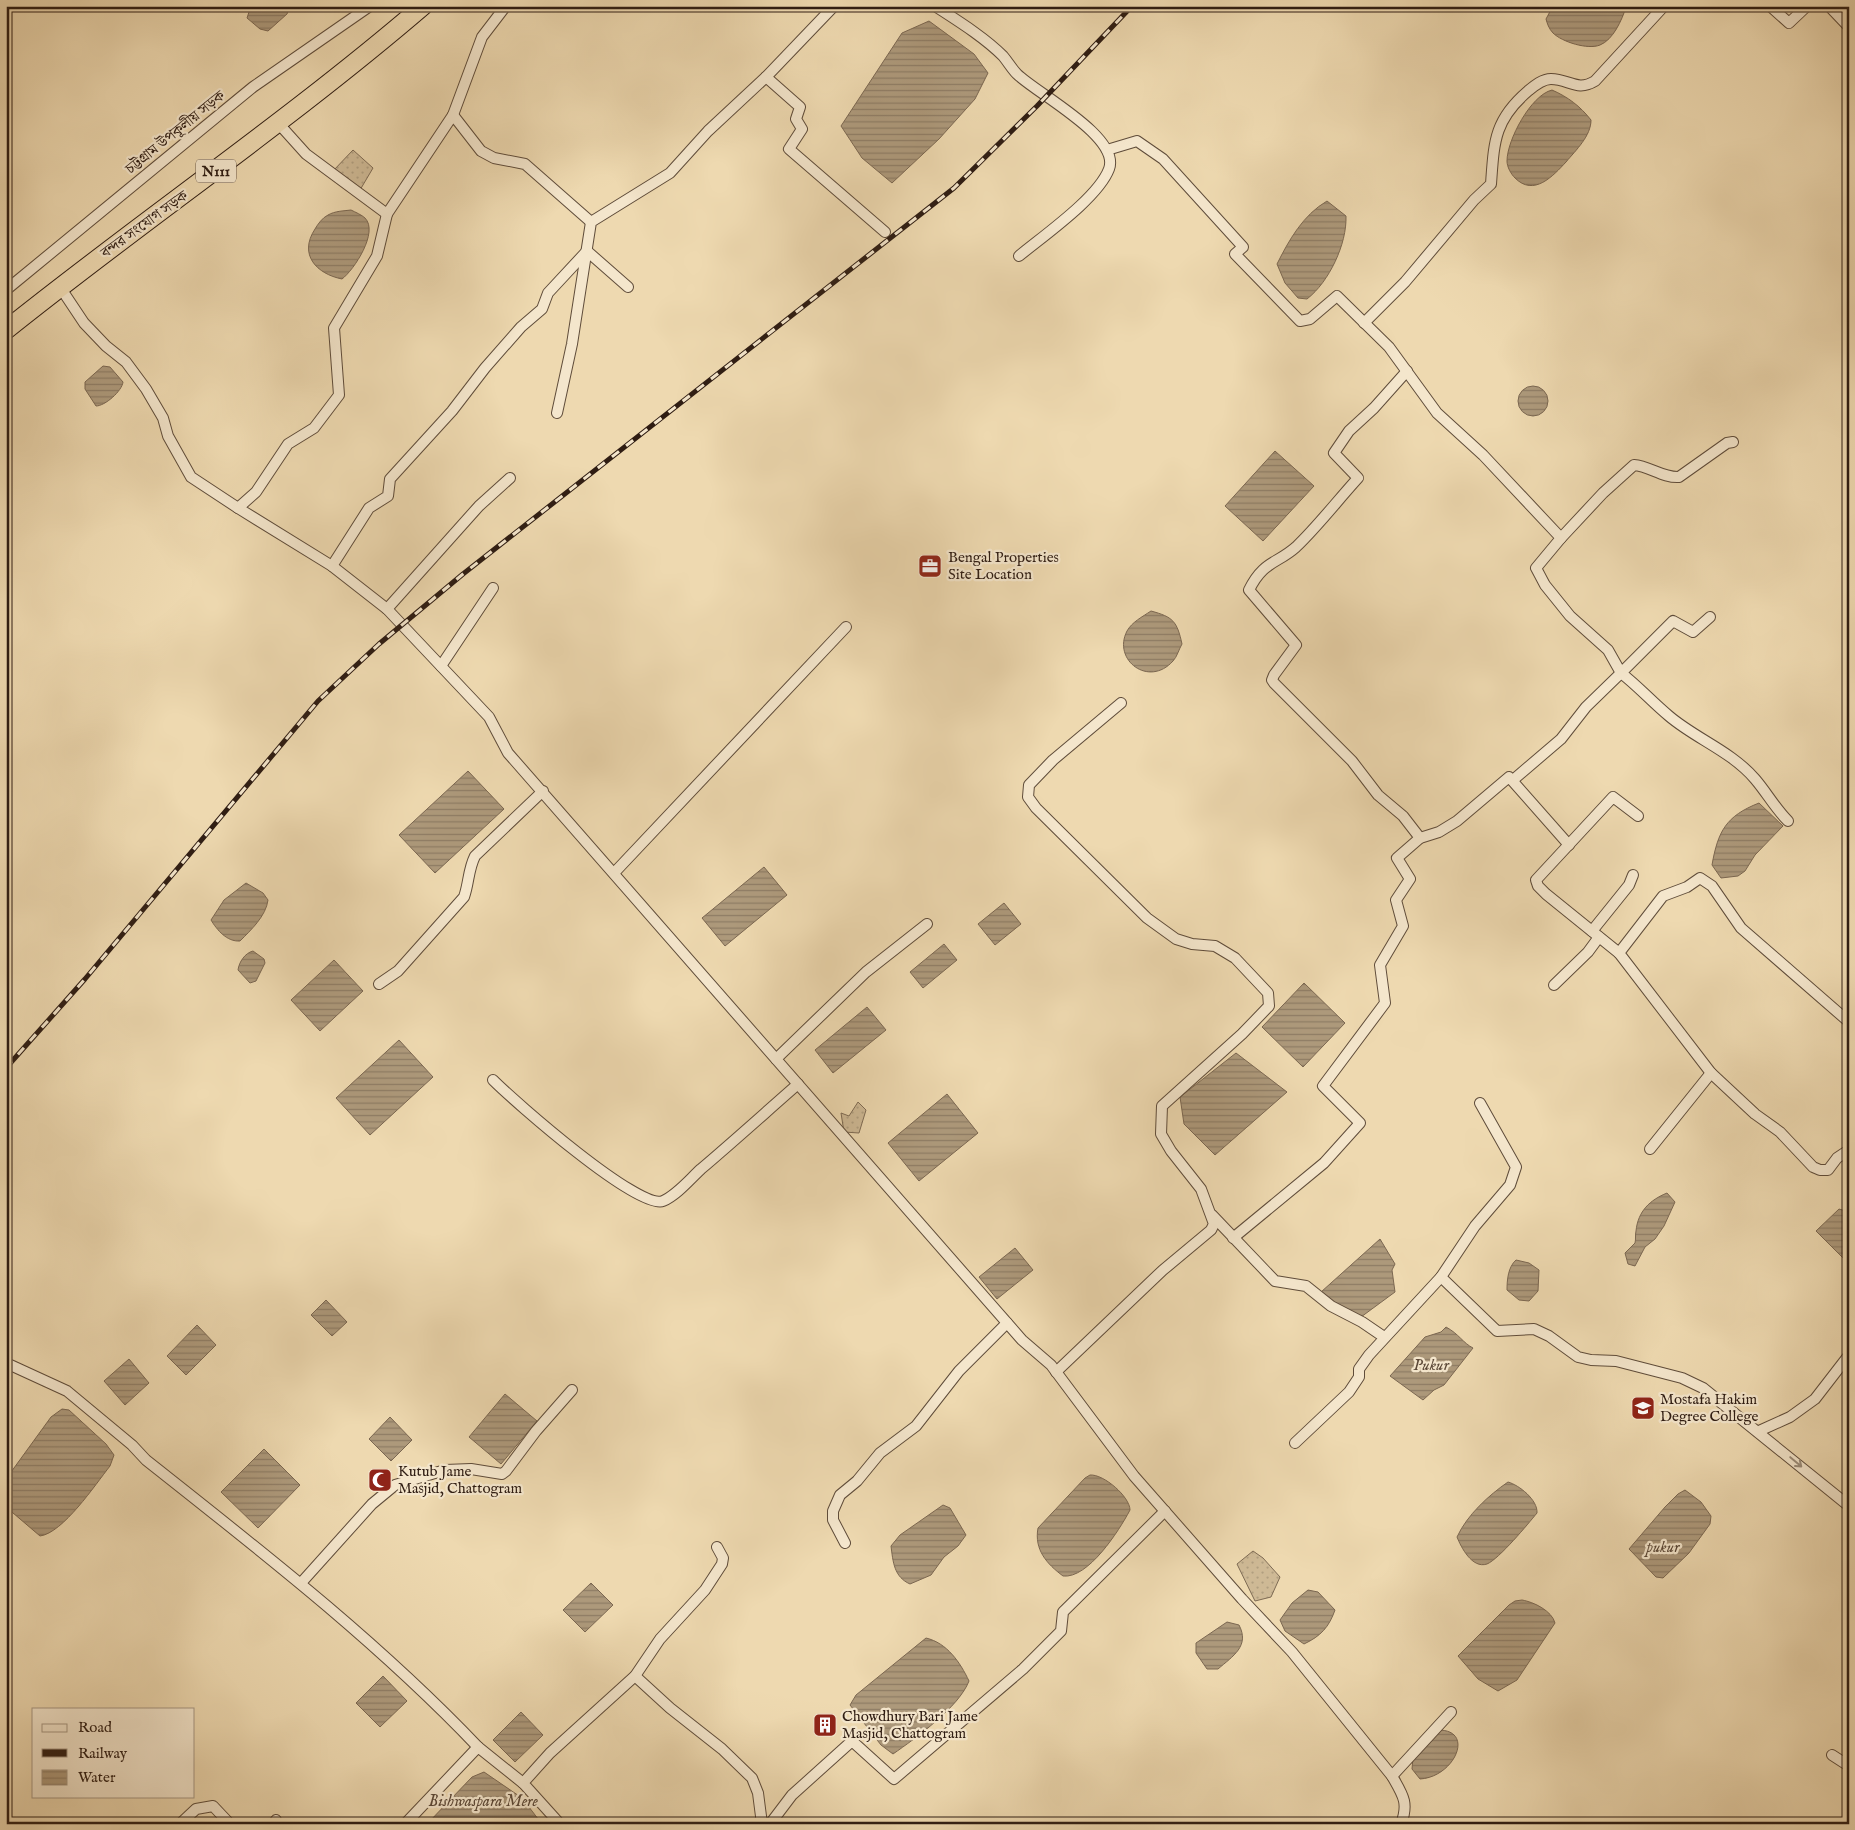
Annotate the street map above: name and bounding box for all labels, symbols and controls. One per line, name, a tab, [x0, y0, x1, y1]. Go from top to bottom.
street label: চট্টগ্রাম উপকূলীয় সড়ক	[121, 86, 229, 179]
road number: N111	[196, 160, 236, 182]
street label: বন্দর সংযোগ সড়ক	[96, 186, 192, 263]
place label: Bengal Properties Site Location	[948, 548, 1059, 584]
office icon: Bengal Properties Site Location	[917, 553, 943, 579]
water label: Pukur	[1413, 1356, 1450, 1376]
place label: Mostafa Hakim Degree College	[1660, 1390, 1759, 1426]
school or university icon: Mostafa Hakim Degree College	[1630, 1395, 1656, 1421]
one-way arrow	[1789, 1457, 1802, 1468]
place label: Kutub Jame Masjid, Chattogram	[398, 1462, 523, 1498]
mosque icon: Kutub Jame Masjid, Chattogram	[367, 1467, 393, 1493]
water label: pukur	[1644, 1538, 1681, 1558]
place label: Chowdhury Bari Jame Masjid, Chattogram	[842, 1707, 978, 1743]
legend	[32, 1708, 195, 1798]
building icon: Chowdhury Bari Jame Masjid, Chattogram	[812, 1712, 838, 1738]
text: Road	[78, 1718, 113, 1737]
text: Railway	[78, 1744, 128, 1763]
text: Water	[78, 1768, 116, 1787]
water label: Bishwaspara Mere	[428, 1792, 538, 1812]

